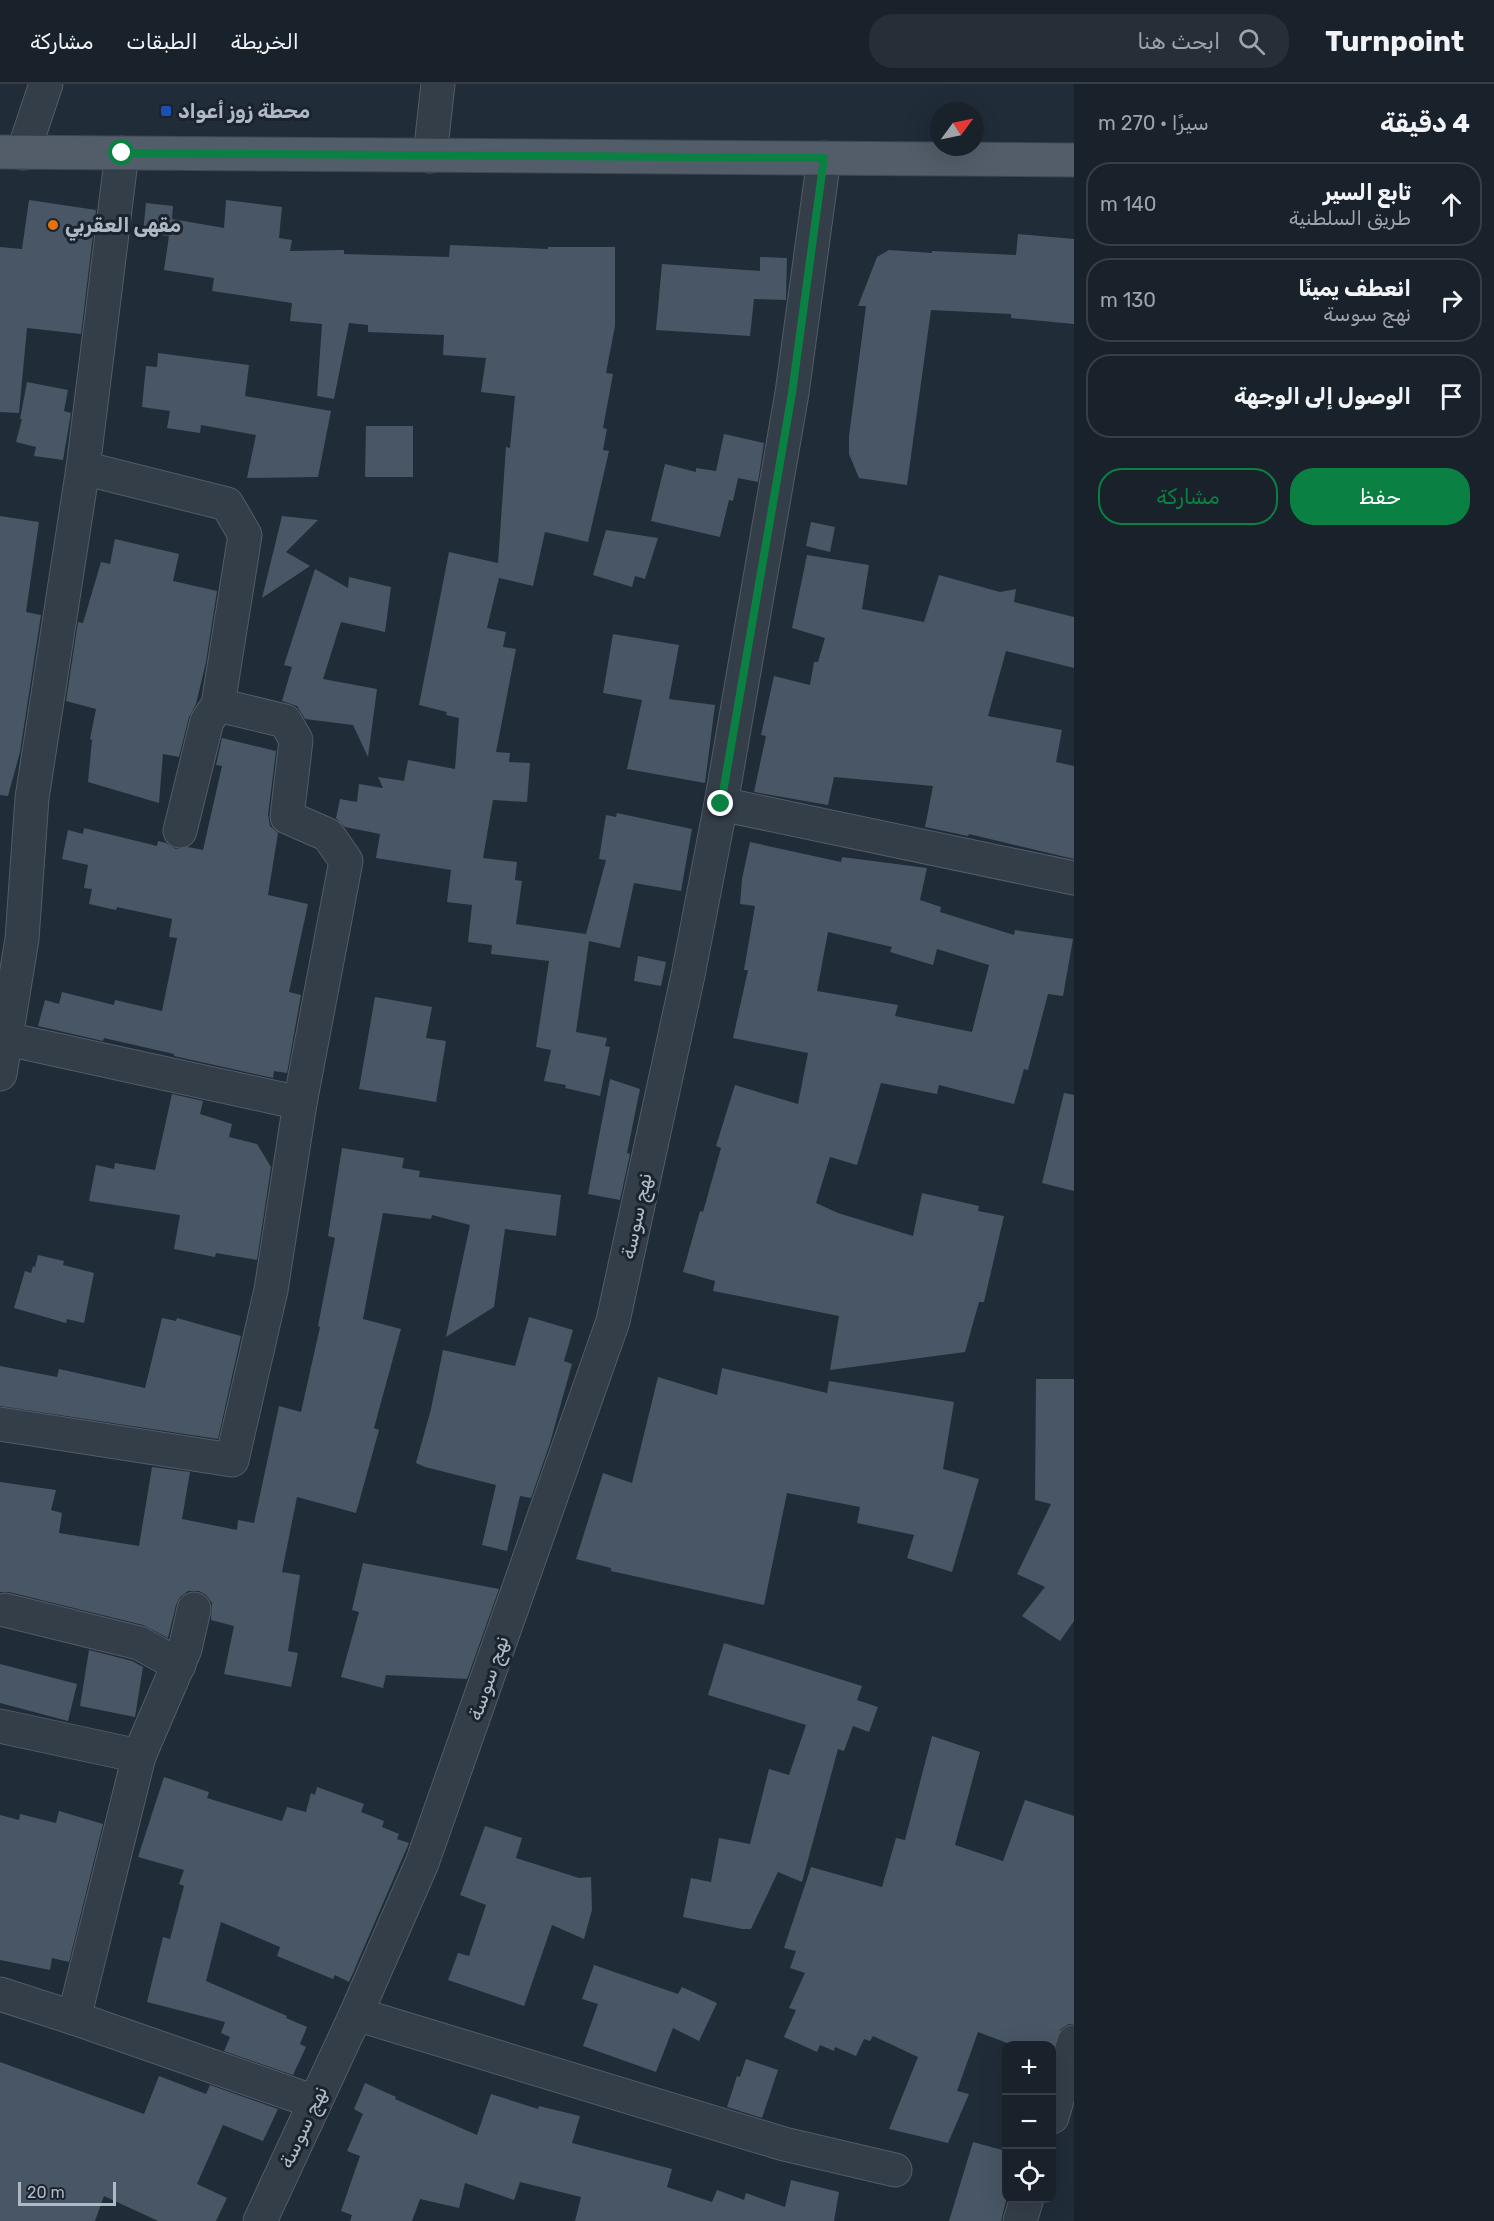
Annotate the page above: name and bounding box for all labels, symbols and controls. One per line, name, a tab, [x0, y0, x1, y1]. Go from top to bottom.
search box	[869, 14, 1289, 68]
icon: search	[1235, 25, 1268, 58]
text: Turnpoint	[1325, 25, 1464, 58]
text: ابحث هنا	[1137, 28, 1220, 55]
text: مشاركة	[30, 29, 93, 54]
text: الطبقات	[126, 29, 198, 54]
text: الخريطة	[231, 29, 299, 54]
place label: محطة زوز أعواد	[178, 99, 310, 123]
north arrow	[930, 102, 984, 156]
marker: محطة زوز أعواد	[159, 104, 173, 118]
text: 4 دقيقة	[1380, 108, 1470, 139]
text: سيرًا · 270 m	[1098, 111, 1209, 135]
route start	[108, 139, 134, 165]
text: تابع السير	[1323, 179, 1411, 206]
icon: ahead	[1435, 188, 1468, 221]
text: 140 m	[1100, 192, 1156, 216]
text: طريق السلطنية	[1289, 206, 1411, 230]
place label: مقهى العقربي	[65, 213, 181, 241]
marker: مقهى العقربي	[46, 218, 60, 232]
text: انعطف يمينًا	[1298, 275, 1411, 302]
icon: right	[1435, 284, 1468, 317]
text: 130 m	[1100, 288, 1156, 312]
text: نهج سوسة	[1323, 302, 1411, 326]
icon: arrive	[1435, 380, 1468, 413]
text: الوصول إلى الوجهة	[1234, 383, 1411, 410]
button: مشاركة	[1098, 468, 1278, 525]
button: حفظ	[1290, 468, 1470, 525]
route end	[707, 790, 733, 816]
street label: نهج سوسة	[615, 1171, 659, 1262]
street label: نهج سوسة	[462, 1633, 516, 1724]
map controls	[1002, 2041, 1056, 2203]
button: +	[1002, 2041, 1056, 2095]
street label: نهج سوسة	[274, 2082, 334, 2173]
button: −	[1002, 2095, 1056, 2149]
button: locate	[1002, 2149, 1056, 2203]
scale bar	[18, 2179, 116, 2206]
text: 20 m	[27, 2183, 65, 2202]

